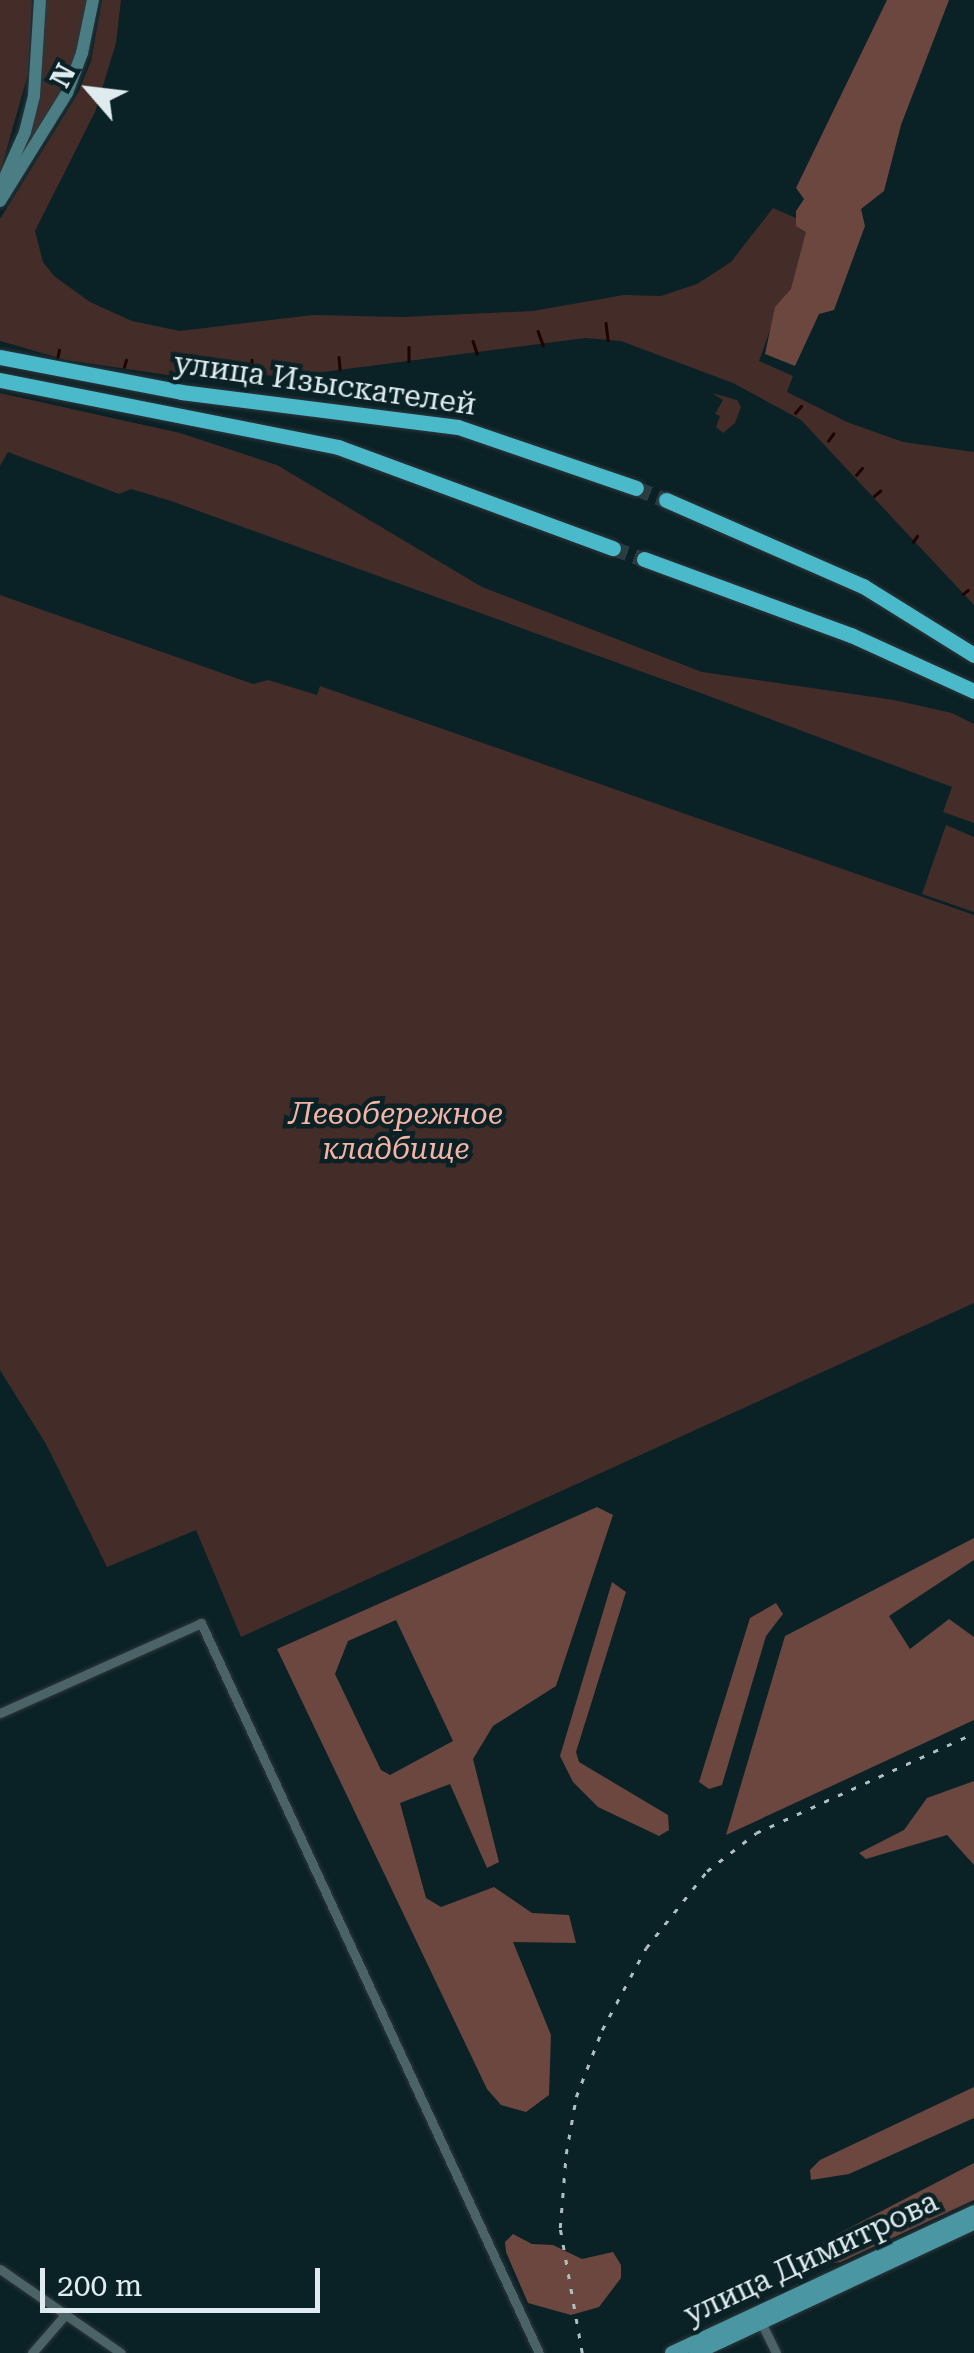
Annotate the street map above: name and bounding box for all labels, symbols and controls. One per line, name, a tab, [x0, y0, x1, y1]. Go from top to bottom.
north arrow	[40, 40, 140, 140]
text: N	[43, 58, 83, 93]
street label: улица Изыскателей	[172, 345, 478, 423]
park label: Левобережное кладбище	[289, 1096, 503, 1166]
street label: улица Димитрова	[678, 2183, 944, 2333]
scale bar	[45, 2248, 325, 2310]
text: 200 m	[57, 2268, 142, 2303]

